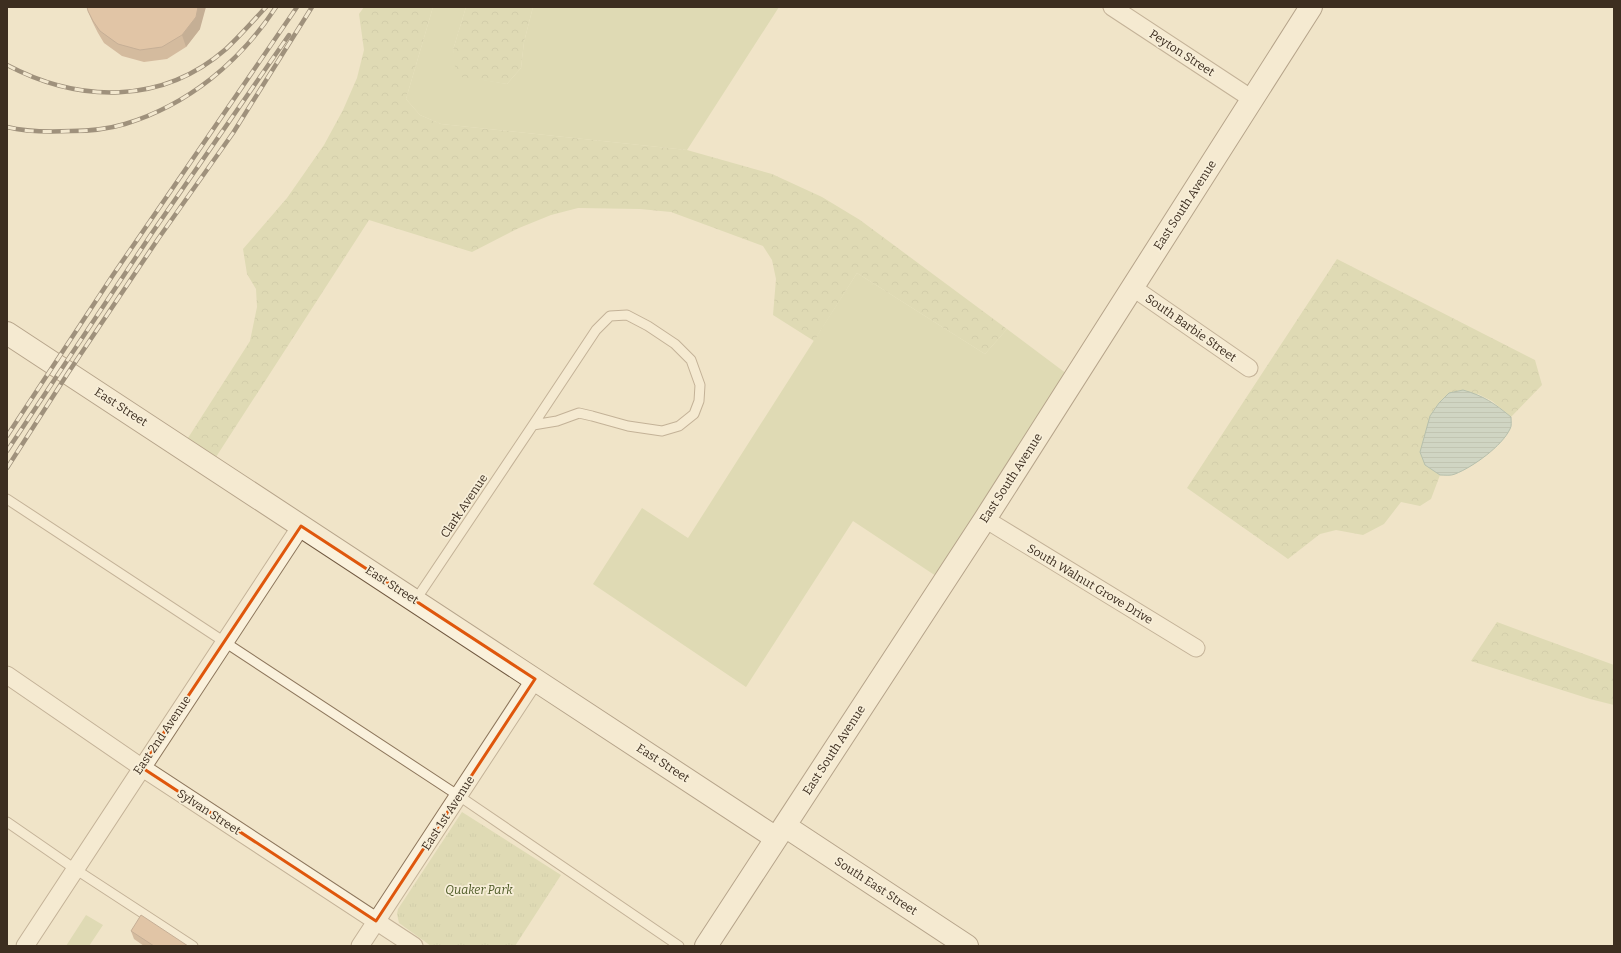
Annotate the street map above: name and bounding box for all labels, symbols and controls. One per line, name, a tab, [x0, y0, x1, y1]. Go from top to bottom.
street label: Peyton Street	[1147, 27, 1218, 80]
street label: East South Avenue	[1151, 158, 1219, 252]
street label: South Barbie Street	[1143, 291, 1240, 365]
street label: East Street	[92, 385, 151, 430]
street label: East South Avenue	[977, 431, 1045, 525]
street label: Clark Avenue	[438, 472, 490, 540]
street label: South Walnut Grove Drive	[1025, 541, 1155, 627]
street label: East Street	[363, 563, 422, 608]
street label: East 2nd Avenue	[130, 693, 194, 777]
street label: East South Avenue	[800, 703, 868, 797]
street label: East Street	[634, 741, 693, 786]
street label: East 1st Avenue	[419, 773, 477, 853]
street label: Sylvan Street	[175, 786, 244, 838]
street label: South East Street	[832, 854, 920, 918]
park label: Quaker Park	[445, 883, 513, 897]

